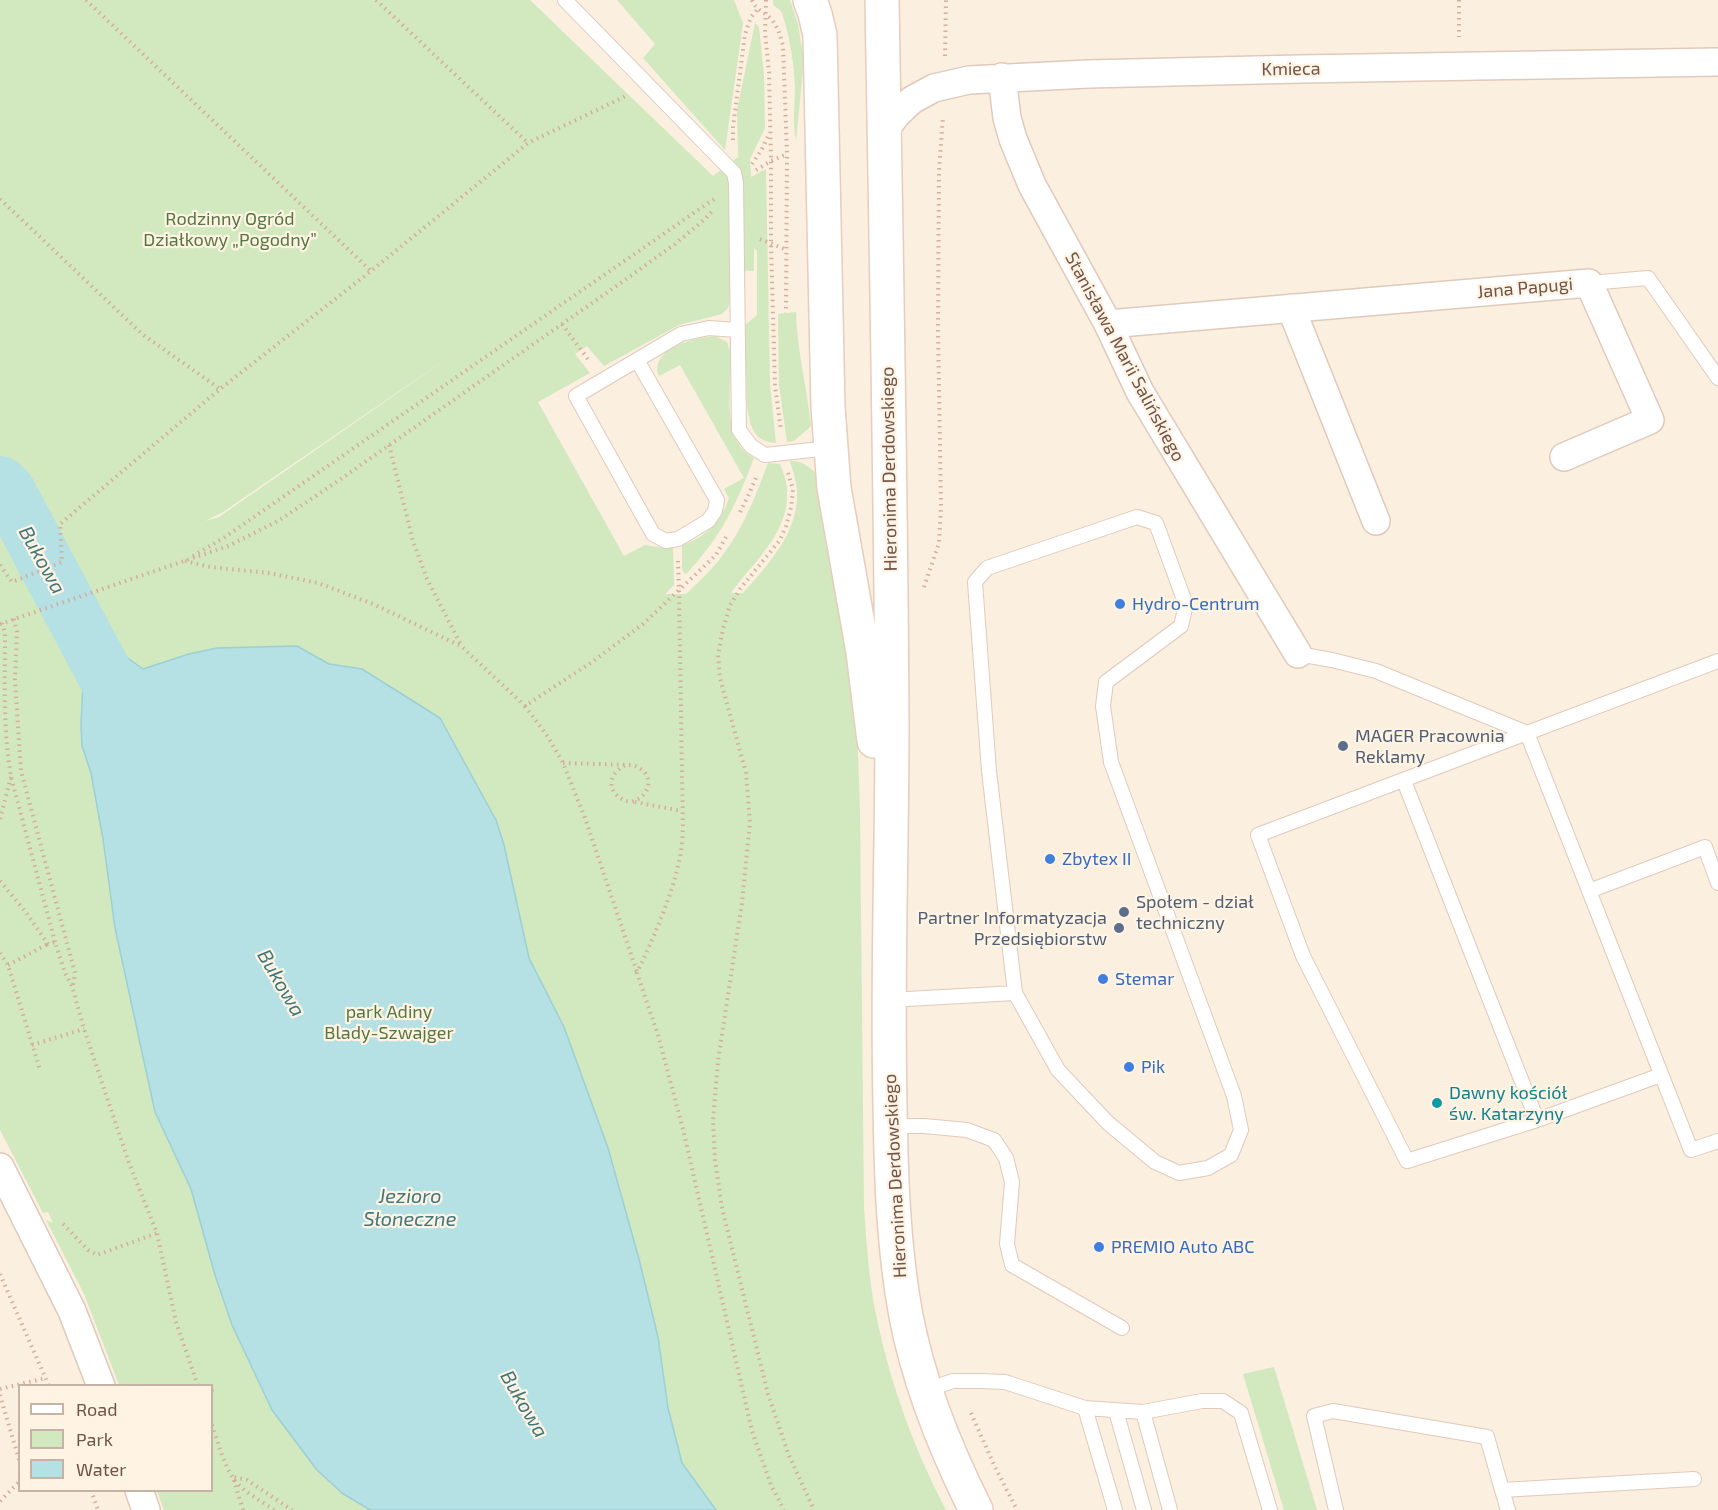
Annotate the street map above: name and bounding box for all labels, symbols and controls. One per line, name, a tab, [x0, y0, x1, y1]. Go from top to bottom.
street label: Kmieca	[1261, 58, 1321, 80]
park label: Rodzinny Ogród Działkowy „Pogodny”	[143, 208, 317, 250]
street label: Stanisława Marii Salińskiego	[1061, 249, 1189, 465]
street label: Jana Papugi	[1476, 273, 1574, 303]
street label: Hieronima Derdowskiego	[876, 367, 902, 571]
water label: Bukowa	[14, 522, 70, 598]
place label: Hydro-Centrum	[1132, 593, 1260, 615]
marker: Hydro-Centrum	[1113, 597, 1127, 611]
place label: MAGER Pracownia Reklamy	[1355, 725, 1505, 768]
marker: MAGER Pracownia Reklamy	[1336, 739, 1350, 753]
place label: Zbytex II	[1062, 848, 1131, 870]
marker: Zbytex II	[1043, 852, 1057, 866]
place label: Społem - dział techniczny	[1136, 891, 1254, 934]
marker: Społem - dział techniczny	[1117, 905, 1131, 919]
place label: Partner Informatyzacja Przedsiębiorstw	[918, 907, 1107, 950]
marker: Partner Informatyzacja Przedsiębiorstw	[1112, 921, 1126, 935]
water label: Bukowa	[252, 945, 310, 1021]
place label: Stemar	[1115, 968, 1174, 990]
marker: Stemar	[1096, 972, 1110, 986]
park label: park Adiny Blady-Szwajger	[324, 1001, 454, 1044]
place label: Pik	[1141, 1056, 1165, 1078]
marker: Pik	[1122, 1060, 1136, 1074]
street label: Hieronima Derdowskiego	[879, 1073, 911, 1279]
place label: Dawny kościół św. Katarzyny	[1449, 1082, 1567, 1124]
marker: Dawny kościół św. Katarzyny	[1430, 1096, 1444, 1110]
water label: Jezioro Słoneczne	[364, 1184, 456, 1231]
place label: PREMIO Auto ABC	[1111, 1236, 1255, 1258]
marker: PREMIO Auto ABC	[1092, 1240, 1106, 1254]
water label: Bukowa	[495, 1366, 553, 1442]
legend	[18, 1384, 213, 1492]
text: Road	[76, 1398, 117, 1420]
text: Park	[76, 1428, 113, 1450]
text: Water	[76, 1458, 126, 1480]

